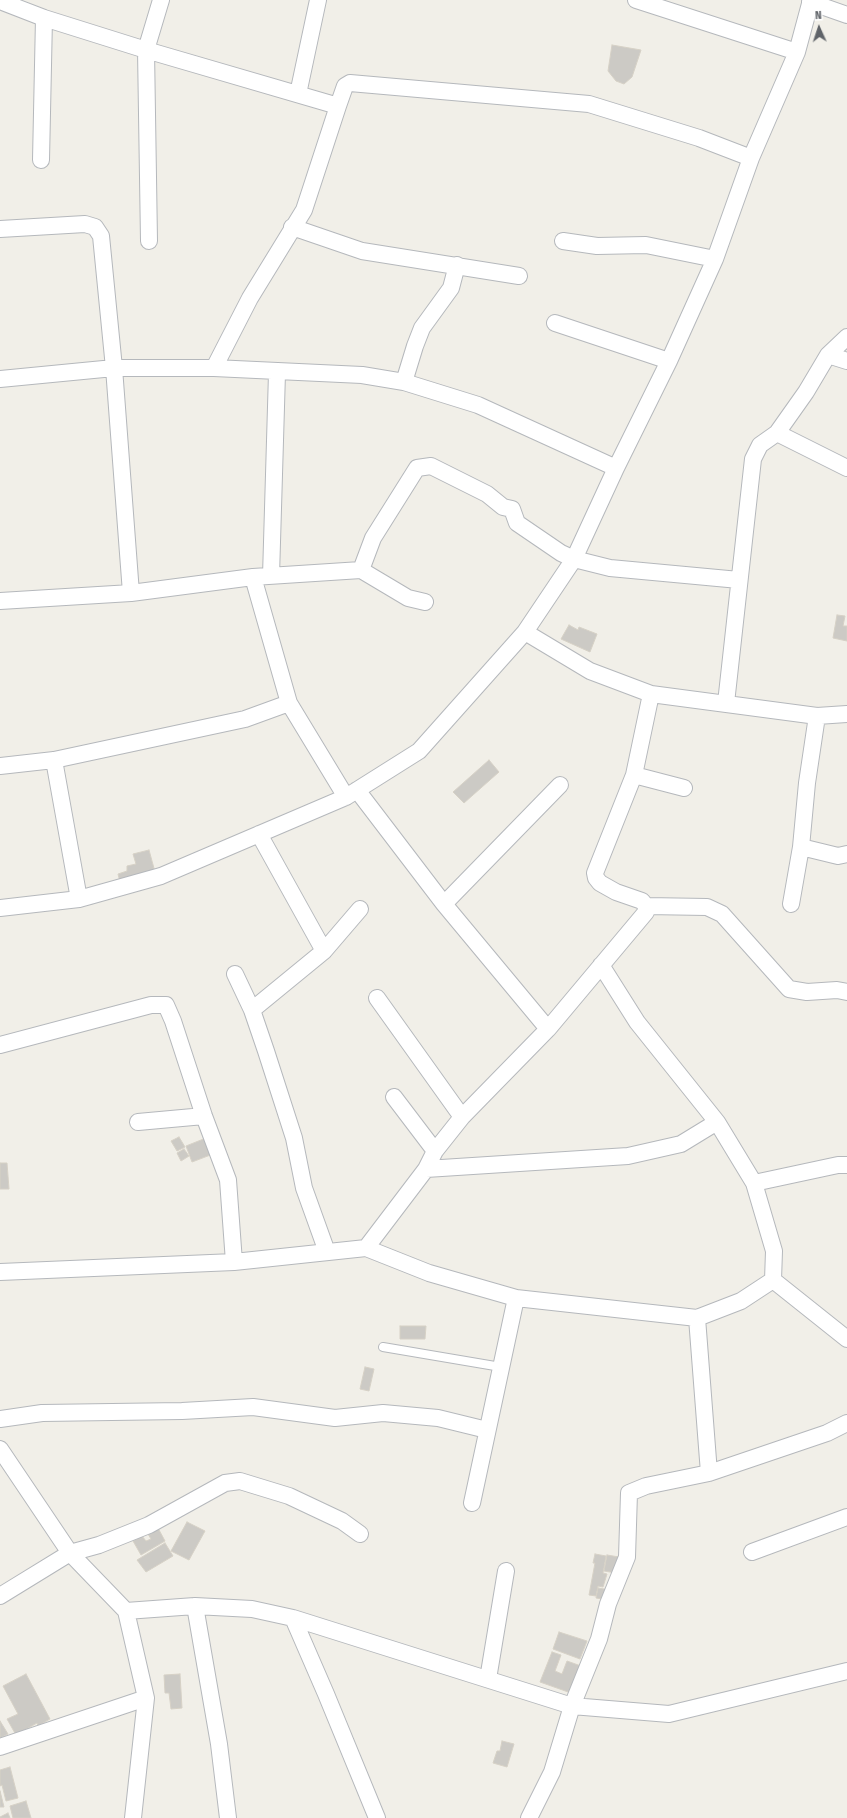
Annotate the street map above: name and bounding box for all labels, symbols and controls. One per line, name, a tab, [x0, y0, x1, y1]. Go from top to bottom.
north arrow	[799, 8, 839, 48]
text: N	[815, 9, 822, 22]

